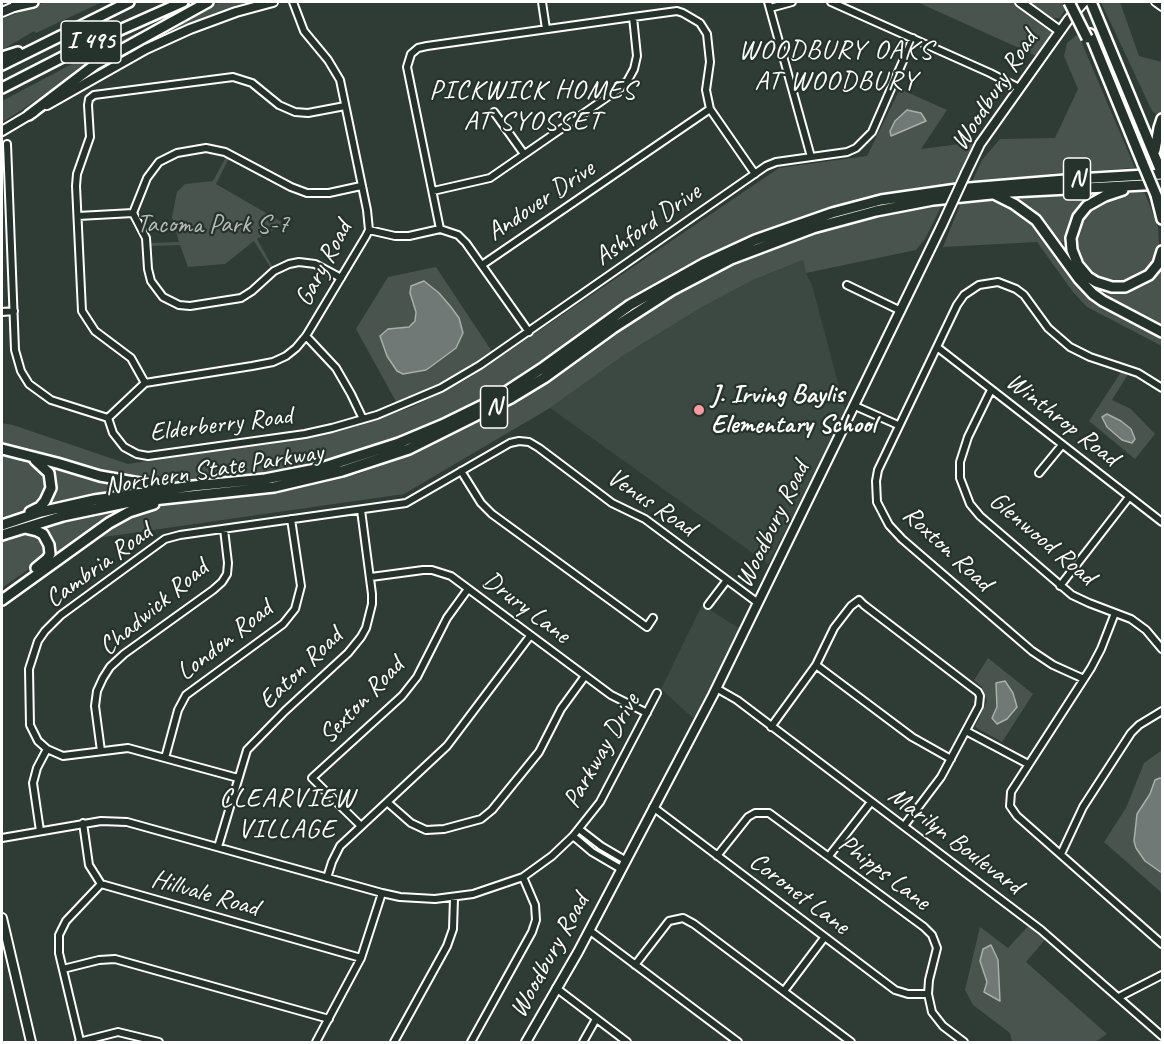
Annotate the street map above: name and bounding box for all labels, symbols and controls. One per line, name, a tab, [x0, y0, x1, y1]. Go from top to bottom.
road number: I 495	[61, 21, 121, 63]
street label: Woodbury Road	[945, 25, 1045, 157]
district label: WOODBURY OAKS AT WOODBURY	[738, 35, 934, 98]
district label: PICKWICK HOMES AT SYOSSET	[429, 75, 637, 138]
street label: Andover Drive	[481, 154, 601, 248]
road number: N	[1064, 158, 1090, 200]
street label: Ashford Drive	[589, 177, 707, 273]
park label: Tacoma Park S-7	[137, 209, 289, 241]
street label: Gary Road	[289, 216, 359, 312]
street label: Winthrop Road	[999, 366, 1125, 474]
place label: J. Irving Baylis Elementary School	[711, 379, 876, 440]
road number: N	[480, 386, 508, 428]
street label: Elderberry Road	[148, 401, 294, 449]
marker: J. Irving Baylis Elementary School	[692, 403, 706, 417]
street label: Northern State Parkway	[103, 437, 325, 503]
street label: Woodbury Road	[729, 457, 817, 593]
street label: Venus Road	[601, 462, 701, 544]
street label: Glenwood Road	[982, 485, 1102, 593]
street label: Roxton Road	[896, 500, 998, 598]
street label: Cambria Road	[40, 517, 158, 615]
street label: Chadwick Road	[93, 553, 215, 663]
street label: Drury Lane	[476, 565, 576, 651]
street label: London Road	[171, 594, 279, 688]
street label: Eaton Road	[253, 622, 349, 716]
street label: Sexton Road	[313, 651, 411, 751]
street label: Parkway Drive	[557, 688, 647, 814]
street label: Marilyn Boulevard	[882, 780, 1028, 902]
district label: CLEARVIEW VILLAGE	[220, 783, 354, 846]
street label: Phipps Lane	[832, 828, 936, 918]
street label: Coronet Lane	[743, 846, 855, 942]
street label: Hillvale Road	[148, 864, 262, 924]
street label: Woodbury Road	[503, 889, 597, 1023]

